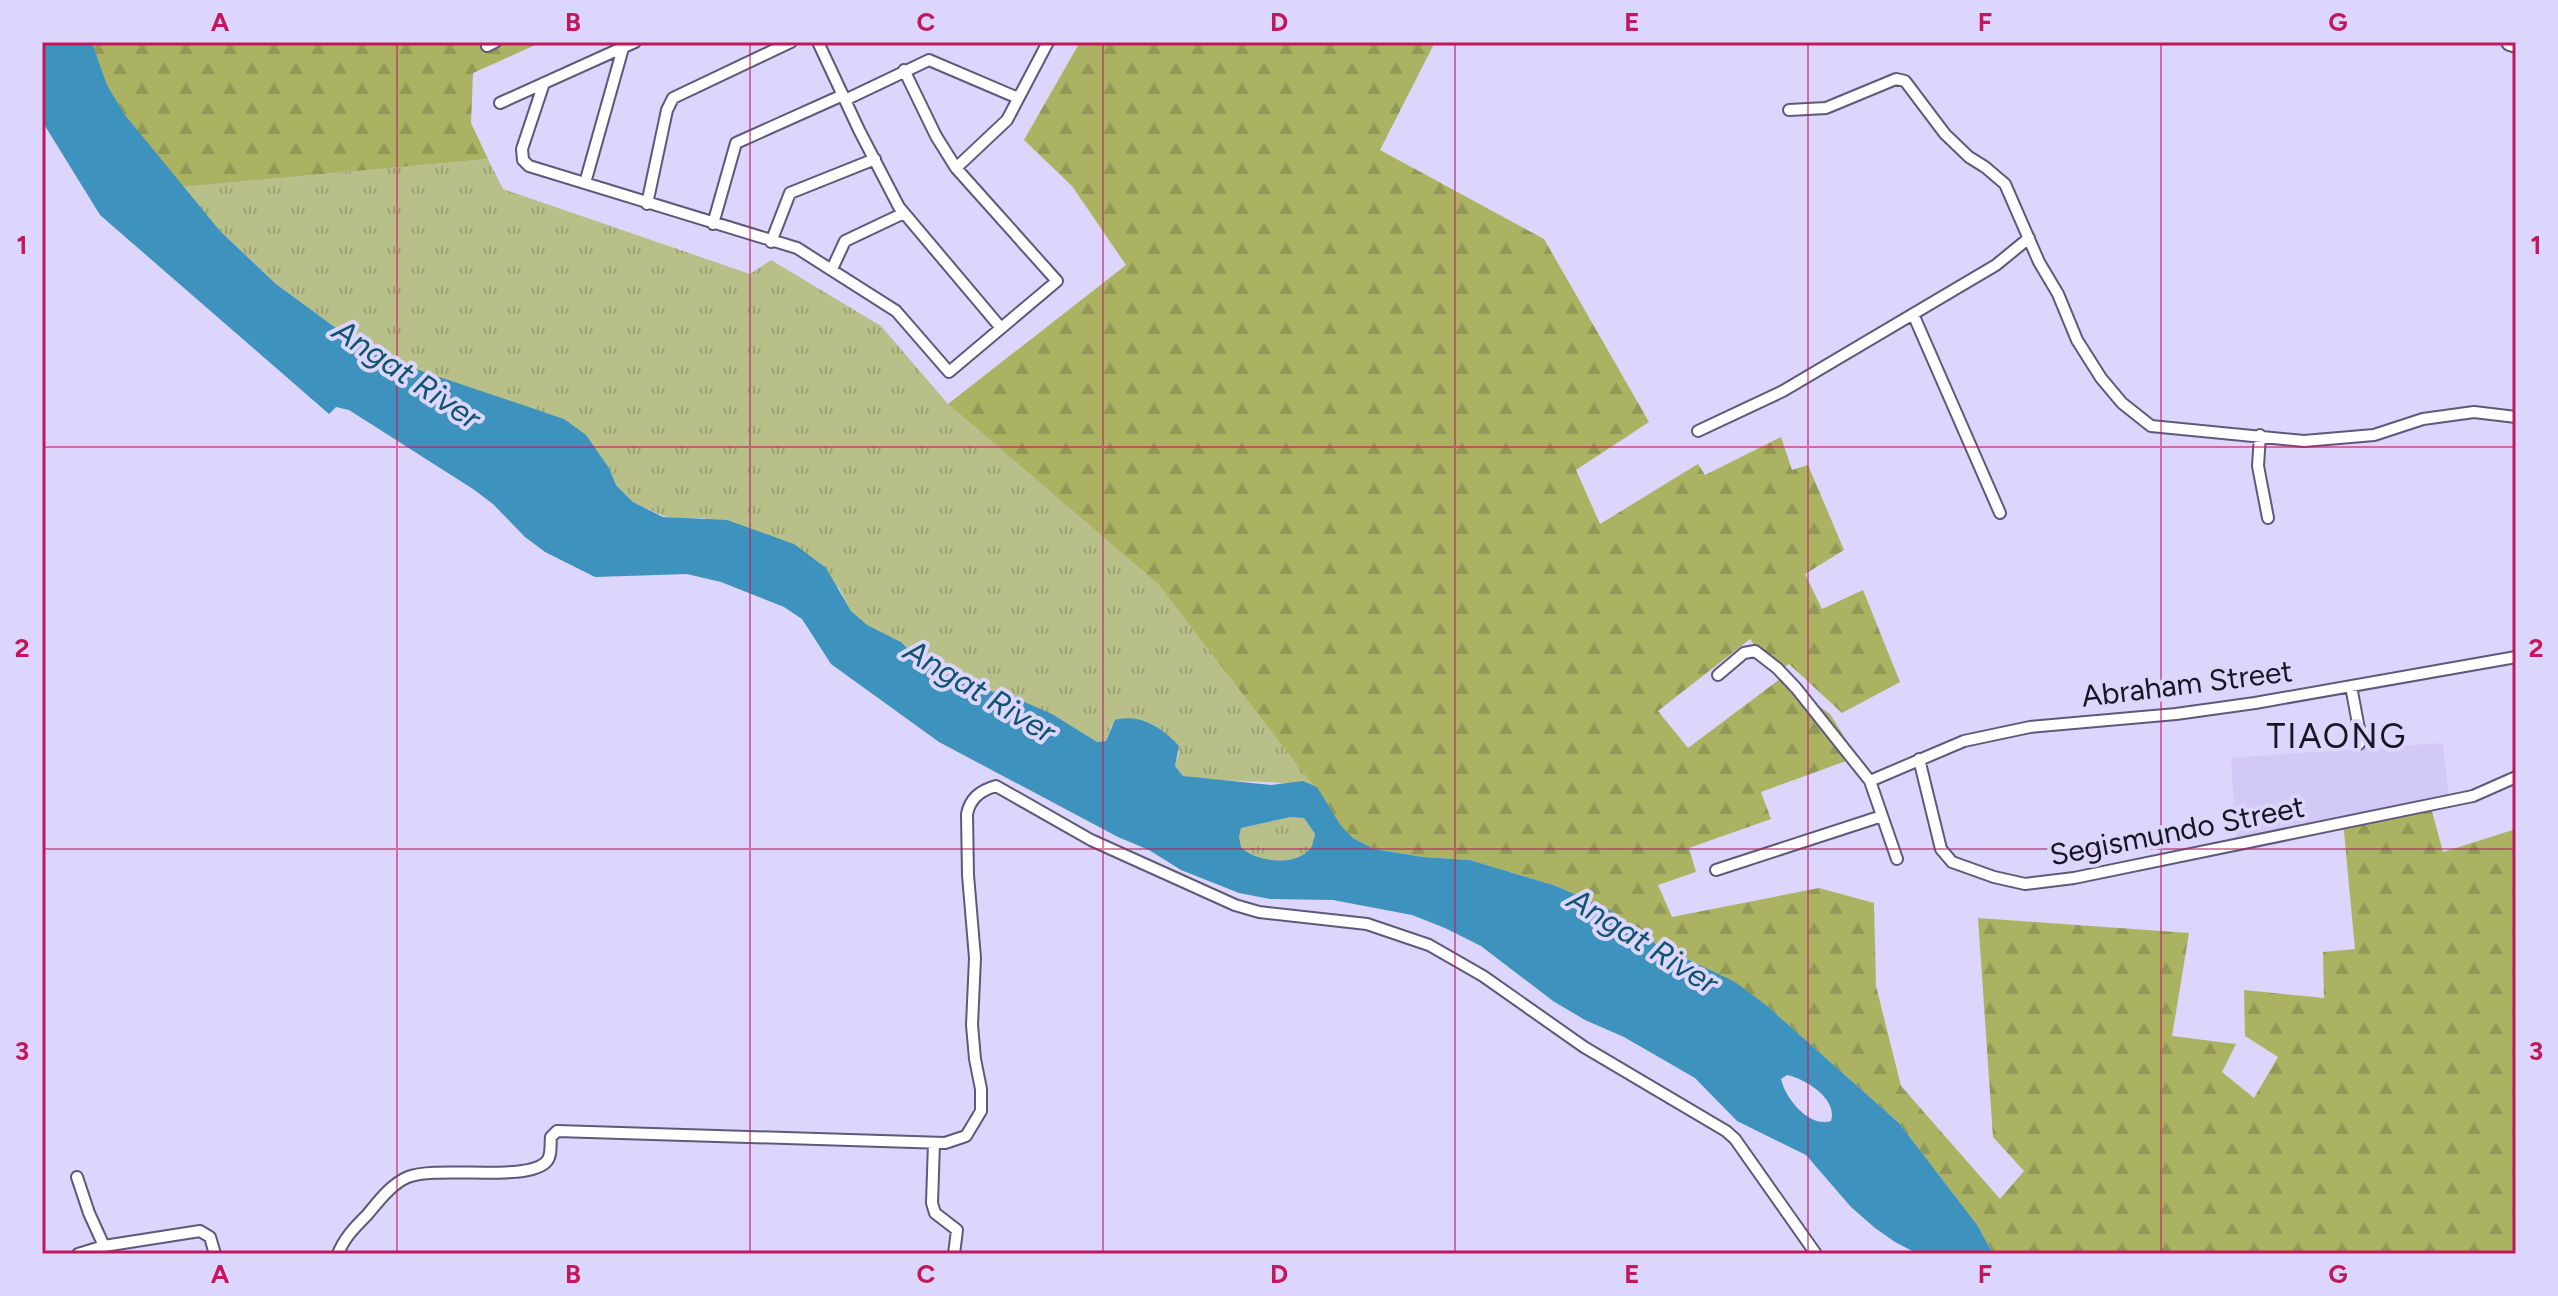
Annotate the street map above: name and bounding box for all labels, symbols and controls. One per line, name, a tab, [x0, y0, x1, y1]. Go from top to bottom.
text: A	[211, 6, 230, 38]
text: B	[565, 6, 581, 38]
text: C	[917, 6, 936, 38]
text: D	[1270, 6, 1288, 38]
text: E	[1624, 6, 1640, 38]
text: F	[1978, 6, 1992, 38]
text: G	[2328, 6, 2348, 38]
text: 1	[17, 229, 27, 261]
text: 1	[2531, 229, 2541, 261]
water label: Angat River	[324, 310, 489, 438]
water label: Angat River	[896, 630, 1063, 752]
text: 2	[14, 632, 30, 664]
text: 2	[2528, 632, 2544, 664]
street label: Abraham Street	[2079, 652, 2295, 715]
district label: TIAONG	[2267, 716, 2407, 757]
street label: Segismundo Street	[2046, 788, 2307, 873]
water label: Angat River	[1559, 879, 1726, 1003]
text: 3	[15, 1035, 29, 1067]
text: 3	[2529, 1035, 2543, 1067]
text: A	[211, 1258, 230, 1290]
text: B	[565, 1258, 581, 1290]
text: C	[917, 1258, 936, 1290]
text: D	[1270, 1258, 1288, 1290]
text: E	[1624, 1258, 1640, 1290]
text: F	[1978, 1258, 1992, 1290]
text: G	[2328, 1258, 2348, 1290]

